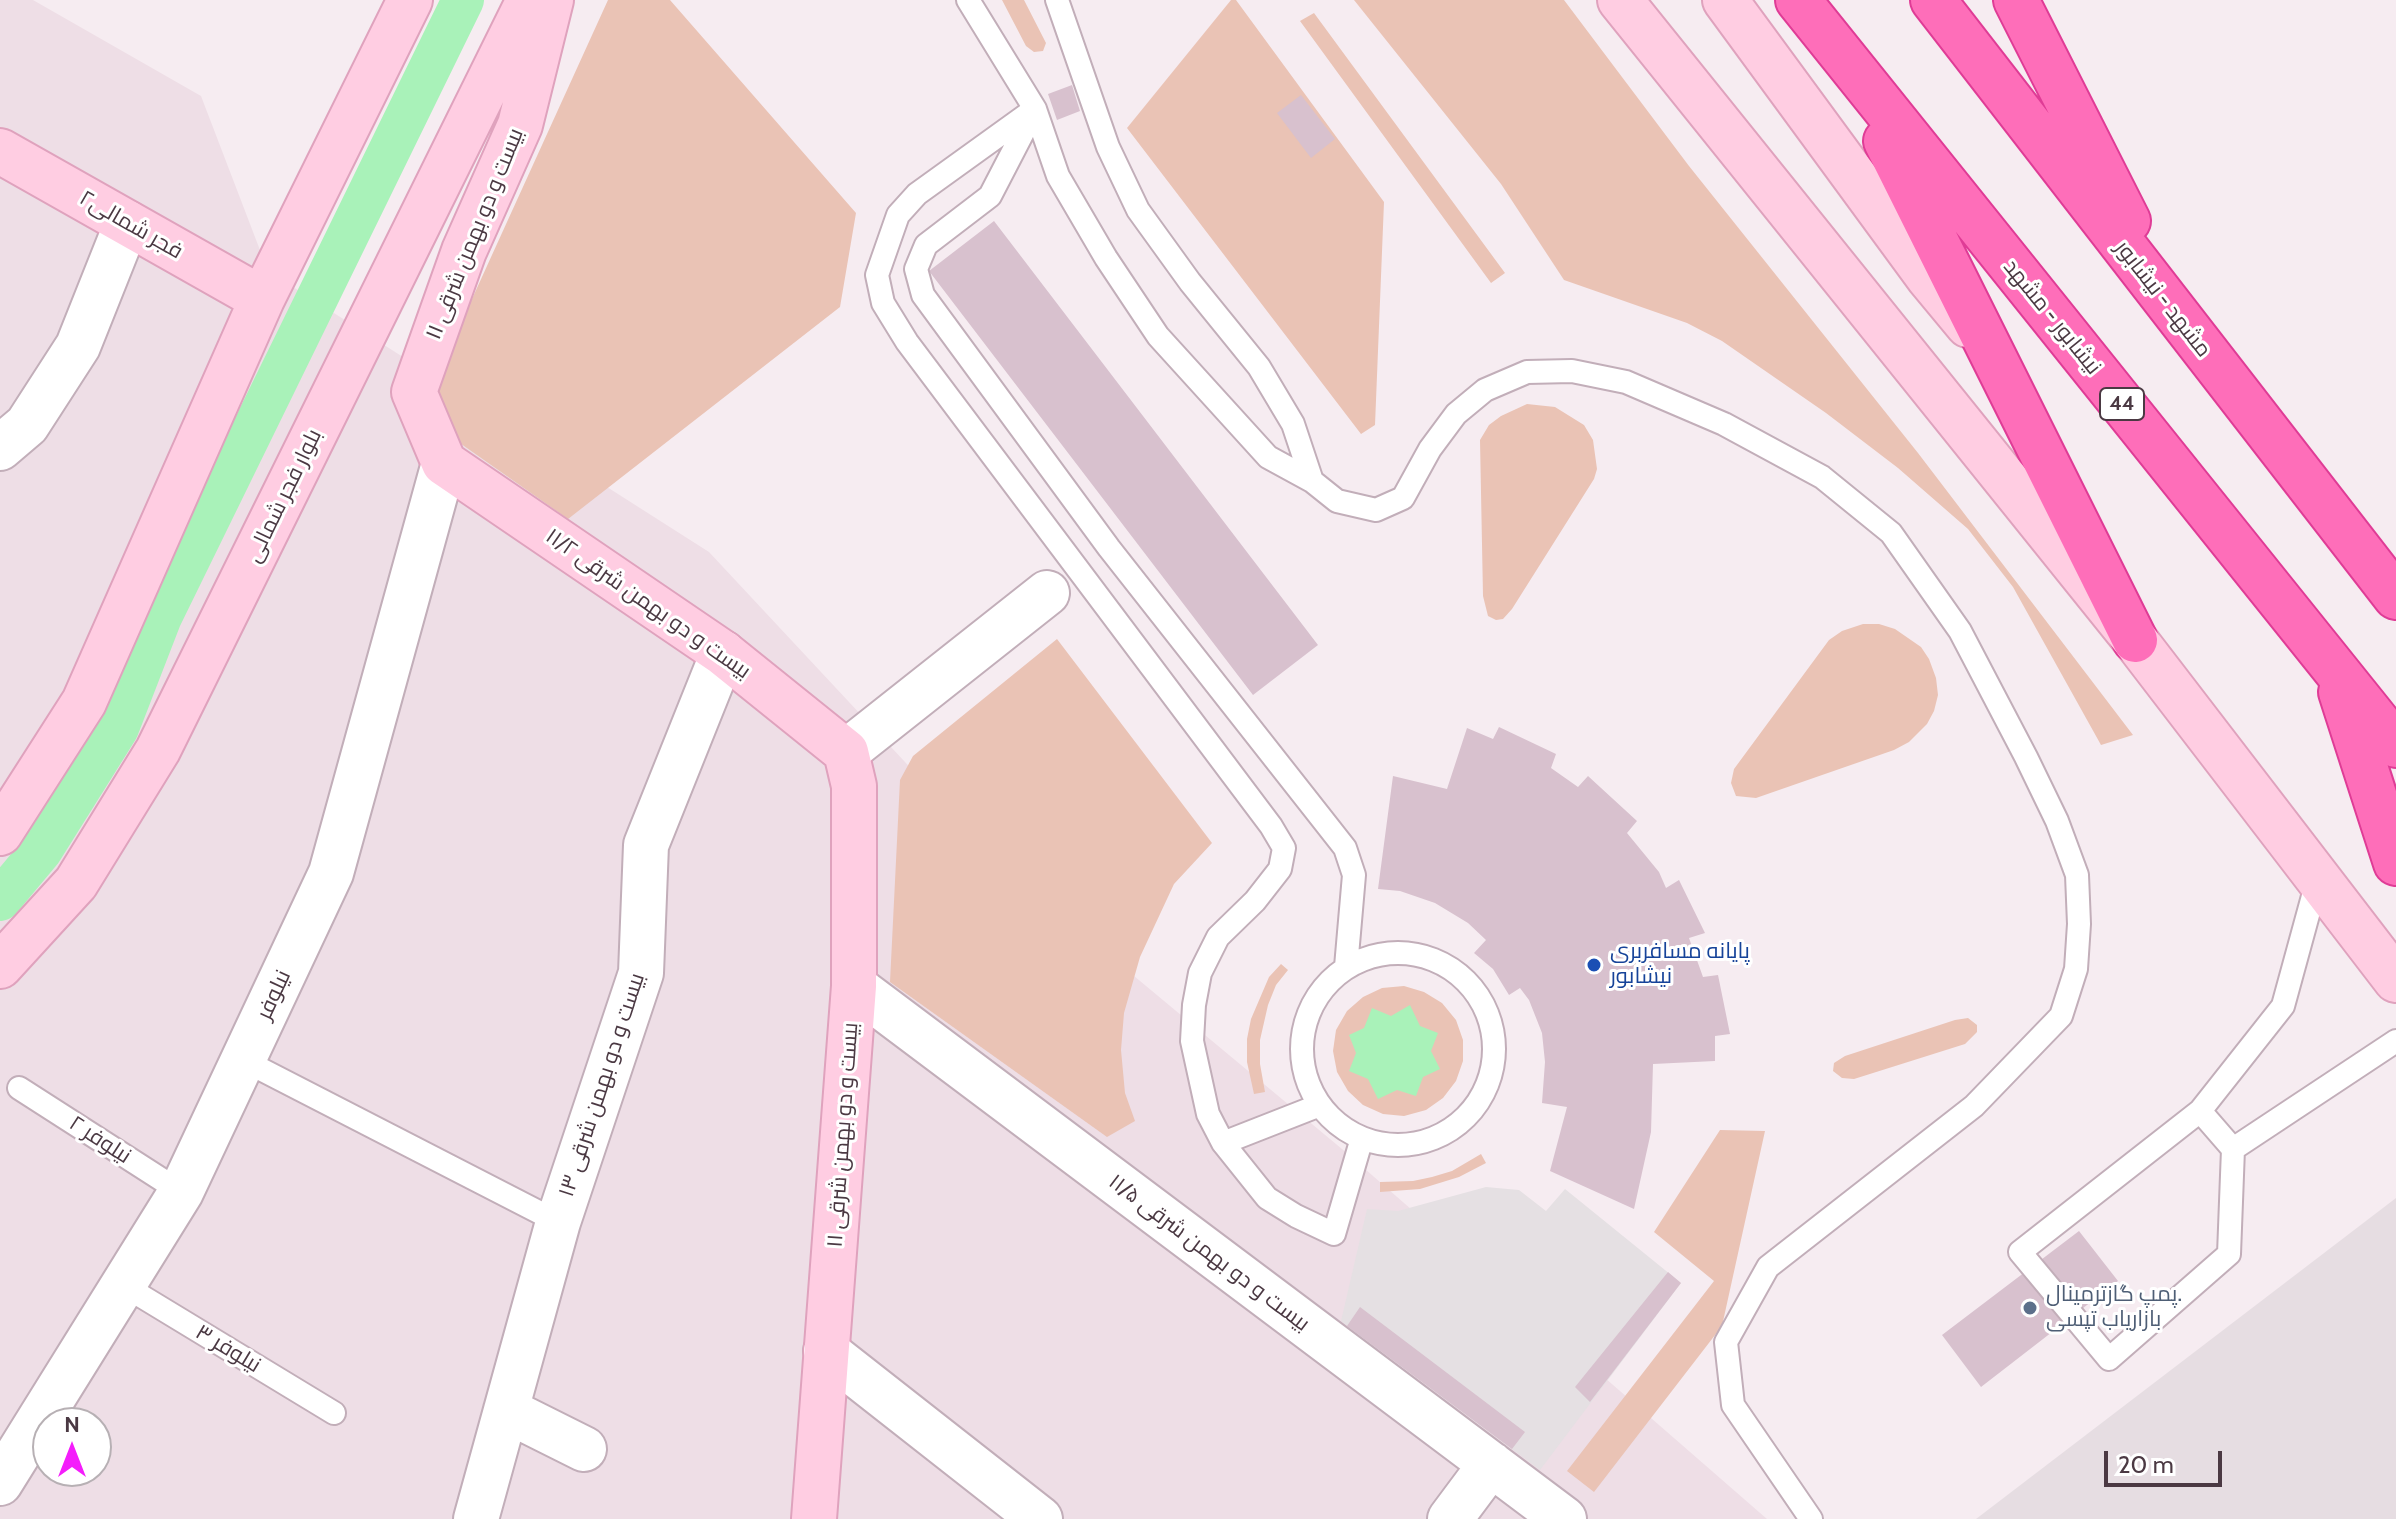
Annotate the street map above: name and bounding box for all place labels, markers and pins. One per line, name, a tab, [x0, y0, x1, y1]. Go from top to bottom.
place label: پایانه مسافربری نیشابور	[1610, 939, 1750, 990]
marker: پایانه مسافربری نیشابور	[1585, 956, 1603, 974]
place label: پمپ گازترمینال. بازاریاب تپسی	[2046, 1282, 2182, 1334]
marker: پمپ گازترمینال. بازاریاب تپسی	[2021, 1299, 2039, 1317]

